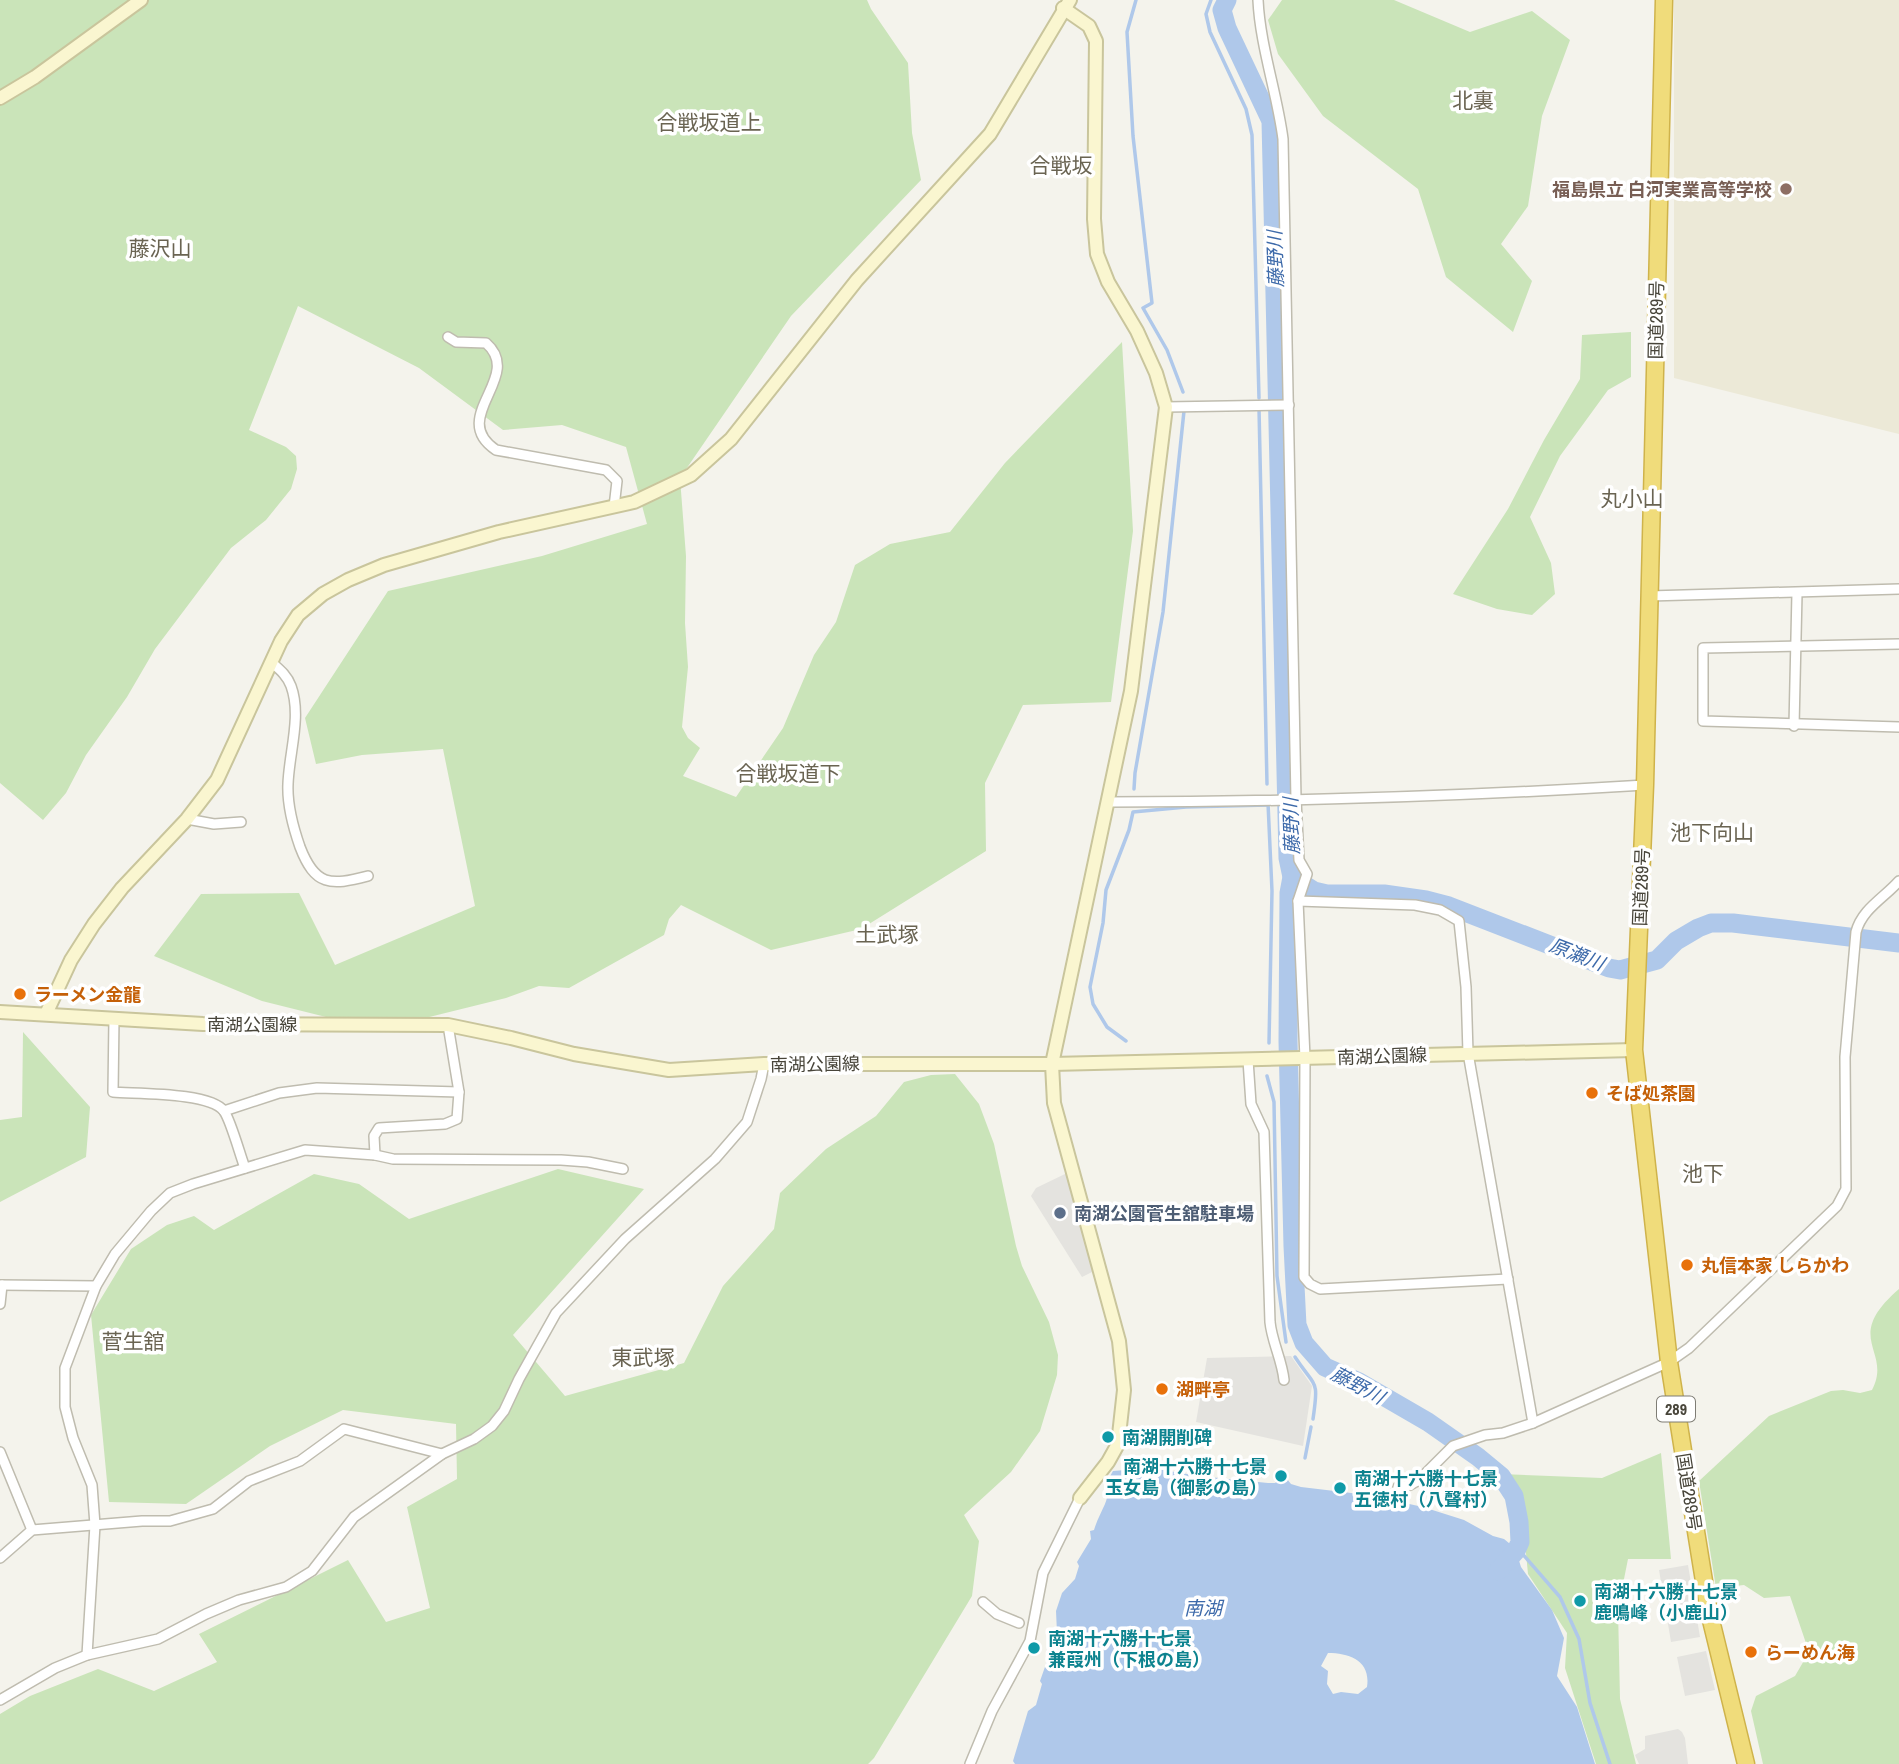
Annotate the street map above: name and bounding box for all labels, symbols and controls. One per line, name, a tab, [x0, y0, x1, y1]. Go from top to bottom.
district label: 北裏	[1452, 86, 1494, 115]
district label: 合戦坂道上	[657, 108, 762, 137]
district label: 合戦坂	[1030, 151, 1093, 180]
place label: 福島県立 白河実業高等学校	[1552, 177, 1772, 202]
marker: 福島県立 白河実業高等学校	[1778, 181, 1794, 197]
water label: 藤野川	[1261, 228, 1289, 288]
district label: 藤沢山	[129, 234, 192, 263]
street label: 国道289号	[1643, 280, 1669, 360]
district label: 丸小山	[1601, 484, 1664, 513]
district label: 合戦坂道下	[736, 759, 841, 788]
water label: 藤野川	[1277, 795, 1305, 855]
district label: 池下向山	[1670, 818, 1754, 847]
street label: 国道289号	[1627, 847, 1655, 927]
district label: 土武塚	[856, 920, 919, 949]
water label: 原瀬川	[1546, 932, 1610, 977]
place label: ラーメン金龍	[34, 982, 141, 1007]
marker: ラーメン金龍	[12, 986, 28, 1002]
street label: 南湖公園線	[207, 1012, 297, 1037]
street label: 南湖公園線	[1337, 1042, 1427, 1070]
street label: 南湖公園線	[770, 1051, 860, 1077]
place label: そば処茶園	[1606, 1081, 1696, 1106]
marker: そば処茶園	[1584, 1085, 1600, 1101]
district label: 池下	[1682, 1159, 1724, 1188]
place label: 南湖公園菅生舘駐車場	[1074, 1201, 1254, 1226]
marker: 南湖公園菅生舘駐車場	[1052, 1205, 1068, 1221]
place label: 丸信本家 しらかわ	[1701, 1253, 1849, 1278]
marker: 丸信本家 しらかわ	[1679, 1257, 1695, 1273]
district label: 菅生舘	[102, 1327, 165, 1356]
district label: 東武塚	[612, 1343, 675, 1372]
water label: 藤野川	[1327, 1360, 1391, 1411]
place label: 湖畔亭	[1176, 1377, 1230, 1402]
marker: 湖畔亭	[1154, 1381, 1170, 1397]
road number: 289	[1657, 1396, 1695, 1422]
place label: 南湖開削碑	[1122, 1425, 1212, 1450]
marker: 南湖開削碑	[1100, 1429, 1116, 1445]
street label: 国道289号	[1671, 1451, 1707, 1533]
place label: 南湖十六勝十七景 玉女島（御影の島）	[1105, 1454, 1267, 1500]
place label: 南湖十六勝十七景 五徳村（八聲村）	[1354, 1466, 1498, 1512]
marker: 南湖十六勝十七景 玉女島（御影の島）	[1273, 1468, 1289, 1484]
marker: 南湖十六勝十七景 五徳村（八聲村）	[1332, 1480, 1348, 1496]
place label: 南湖十六勝十七景 鹿鳴峰（小鹿山）	[1594, 1579, 1738, 1625]
marker: 南湖十六勝十七景 鹿鳴峰（小鹿山）	[1572, 1593, 1588, 1609]
water label: 南湖	[1184, 1595, 1225, 1621]
place label: 南湖十六勝十七景 兼葭州（下根の島）	[1048, 1626, 1210, 1672]
marker: 南湖十六勝十七景 兼葭州（下根の島）	[1026, 1640, 1042, 1656]
place label: らーめん海	[1765, 1640, 1855, 1665]
marker: らーめん海	[1743, 1644, 1759, 1660]

